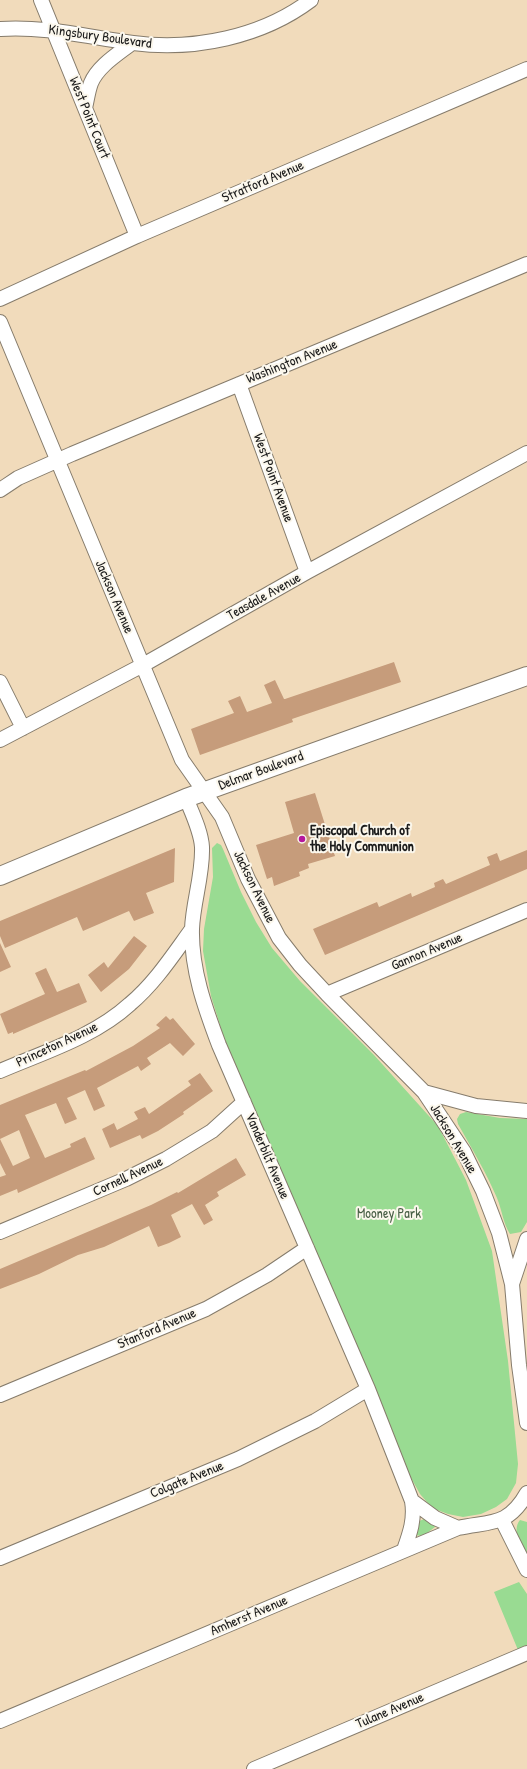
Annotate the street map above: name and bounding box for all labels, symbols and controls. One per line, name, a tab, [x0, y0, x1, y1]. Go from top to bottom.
street label: Kingsbury Boulevard	[47, 21, 153, 53]
street label: West Point Court	[65, 75, 113, 161]
street label: Stratford Avenue	[220, 157, 306, 207]
street label: Washington Avenue	[244, 336, 340, 388]
street label: West Point Avenue	[249, 431, 297, 525]
street label: Jackson Avenue	[91, 558, 137, 636]
street label: Teasdale Avenue	[224, 570, 304, 624]
street label: Delmar Boulevard	[216, 748, 306, 794]
place label: Episcopal Church of the Holy Communion	[310, 823, 414, 856]
marker: Episcopal Church of the Holy Communion	[297, 834, 307, 844]
street label: Jackson Avenue	[229, 848, 279, 926]
street label: Gannon Avenue	[389, 930, 465, 974]
street label: Princeton Avenue	[14, 1019, 100, 1071]
street label: Jackson Avenue	[426, 1101, 480, 1177]
street label: Vanderbilt Avenue	[241, 1110, 293, 1202]
street label: Cornell Avenue	[90, 1153, 166, 1201]
park label: Mooney Park	[357, 1206, 421, 1222]
street label: Stanford Avenue	[115, 1305, 199, 1353]
street label: Colgate Avenue	[148, 1458, 226, 1502]
street label: Amherst Avenue	[208, 1592, 290, 1640]
street label: Tulane Avenue	[354, 1689, 426, 1733]

